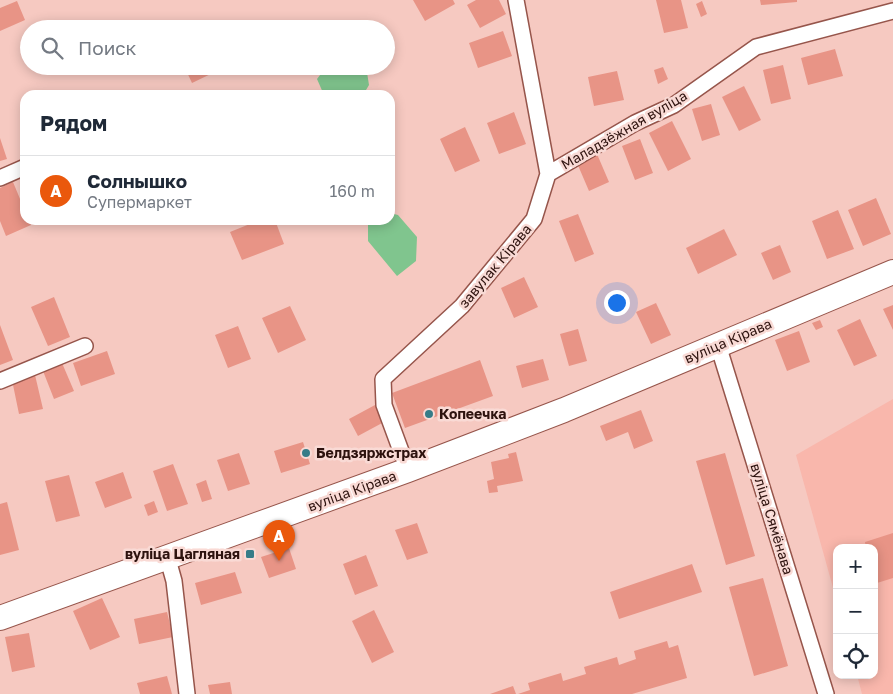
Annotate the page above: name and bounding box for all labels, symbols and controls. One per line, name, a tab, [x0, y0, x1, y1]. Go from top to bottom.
search box	[20, 20, 395, 75]
icon: search	[38, 34, 66, 62]
text: Поиск	[78, 36, 137, 59]
street label: Маладзёжная вуліца	[558, 87, 690, 173]
text: Рядом	[40, 110, 107, 136]
text: Солнышко	[87, 169, 187, 192]
text: A	[50, 181, 62, 201]
text: 160 m	[329, 181, 375, 201]
text: Супермаркет	[87, 192, 192, 212]
street label: завулак Кірава	[455, 220, 535, 311]
your location	[604, 290, 630, 316]
street label: вуліца Кірава	[682, 314, 774, 367]
place label: Копеечка	[439, 405, 507, 422]
marker: Копеечка	[423, 408, 435, 420]
place label: Белдзяржстрах	[316, 444, 426, 461]
marker: Белдзяржстрах	[300, 447, 312, 459]
street label: вуліца Сямёнава	[747, 461, 797, 576]
street label: вуліца Кірава	[305, 467, 399, 514]
pin: A	[263, 520, 295, 561]
map controls	[833, 544, 878, 679]
button: +	[833, 544, 878, 589]
place label: вуліца Цагляная	[125, 545, 240, 562]
marker: вуліца Цагляная	[244, 548, 256, 560]
button: −	[833, 589, 878, 634]
button: locate	[833, 634, 878, 679]

